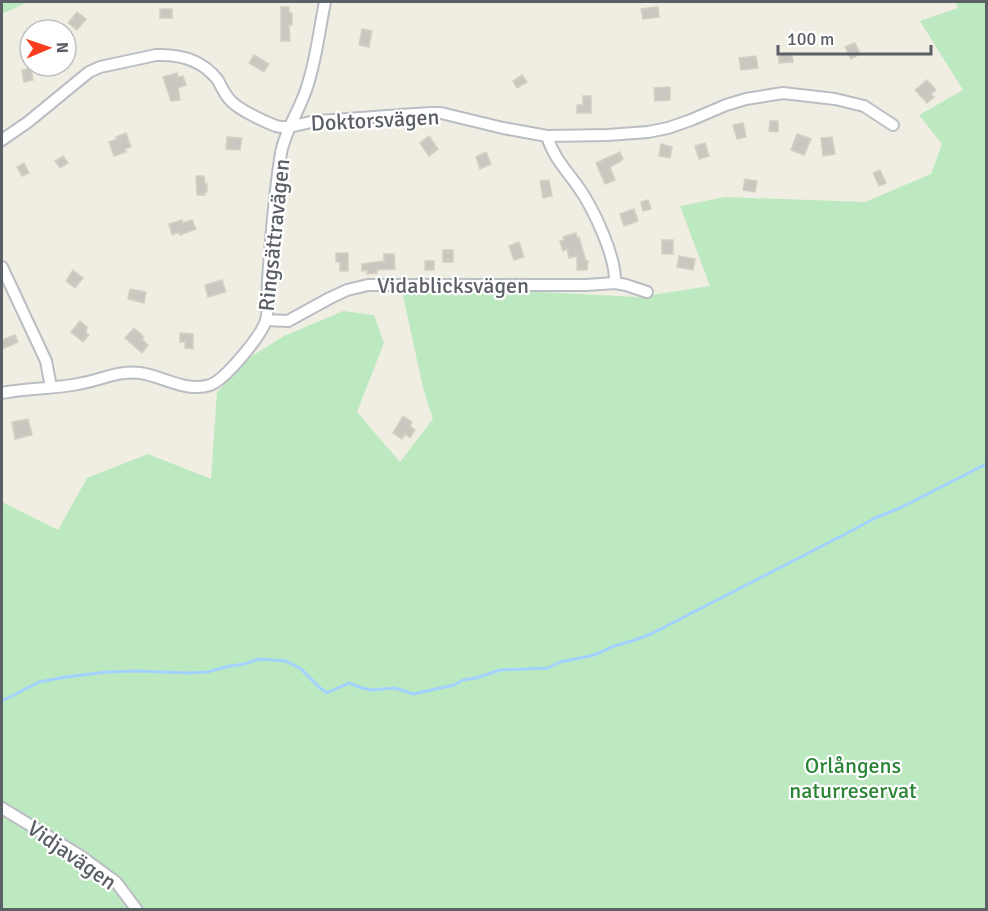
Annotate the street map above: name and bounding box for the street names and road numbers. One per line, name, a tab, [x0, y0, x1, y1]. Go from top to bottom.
street label: Doktorsvägen	[310, 103, 440, 137]
street label: Ringsättravägen	[253, 157, 295, 313]
street label: Vidablicksvägen	[377, 272, 529, 299]
street label: Vidjavägen	[22, 814, 122, 896]

